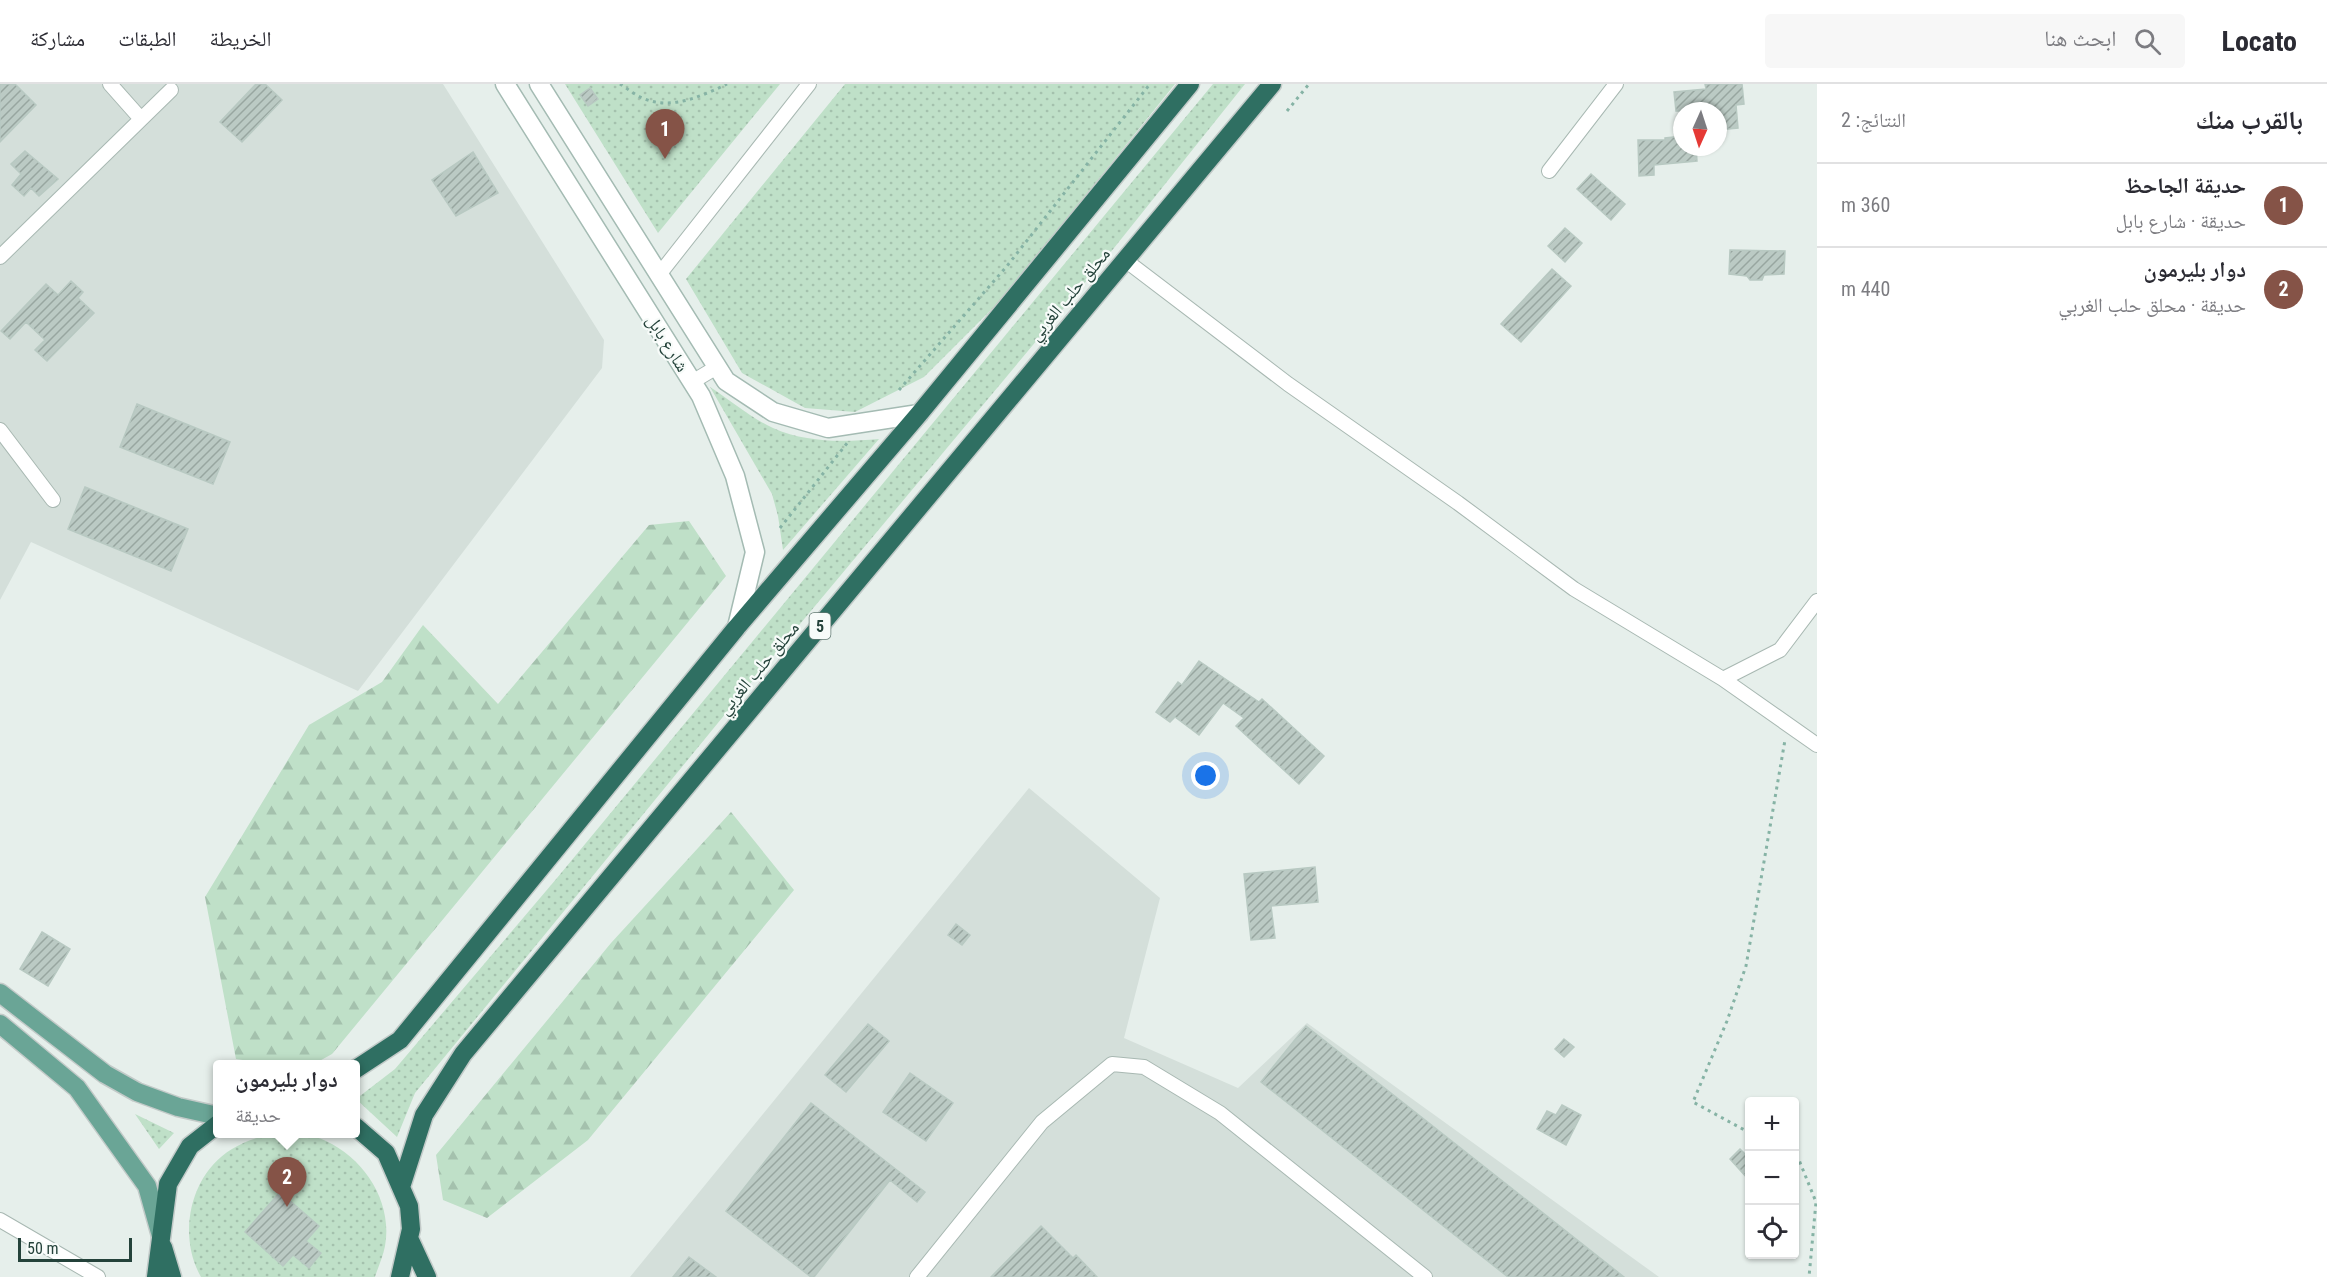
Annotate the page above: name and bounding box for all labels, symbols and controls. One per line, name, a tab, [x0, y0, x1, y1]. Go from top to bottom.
search box	[1765, 14, 2185, 68]
icon: search	[2131, 25, 2164, 58]
text: Locato	[2221, 25, 2297, 58]
text: ابحث هنا	[2044, 26, 2116, 51]
text: مشاركة	[30, 27, 85, 51]
text: الطبقات	[118, 27, 177, 51]
text: الخريطة	[210, 27, 271, 51]
north arrow	[1673, 102, 1727, 156]
text: بالقرب منك	[2196, 105, 2303, 135]
text: النتائج: 2	[1841, 108, 1906, 132]
pin: 1	[646, 110, 684, 159]
text: حديقة الجاحظ	[2125, 173, 2246, 198]
text: 360 m	[1841, 193, 1890, 217]
text: 1	[2278, 193, 2289, 217]
text: حديقة · شارع بابل	[2116, 209, 2246, 233]
street label: محلق حلب الغربي	[1024, 243, 1118, 348]
text: دوار بليرمون	[2143, 257, 2246, 282]
text: 440 m	[1841, 277, 1890, 301]
text: 2	[2278, 277, 2289, 301]
text: حديقة · محلق حلب الغربي	[2058, 293, 2246, 317]
street label: شارع بابل	[641, 311, 694, 376]
road number: 5	[810, 613, 830, 639]
street label: محلق حلب الغربي	[713, 617, 807, 722]
your location	[1191, 761, 1220, 790]
popup	[213, 1060, 360, 1138]
text: دوار بليرمون	[235, 1067, 338, 1092]
map controls	[1745, 1097, 1799, 1259]
button: +	[1745, 1097, 1799, 1151]
text: حديقة	[235, 1103, 281, 1127]
button: −	[1745, 1151, 1799, 1205]
pin: 2	[268, 1158, 306, 1207]
button: locate	[1745, 1205, 1799, 1259]
scale bar	[18, 1235, 132, 1262]
text: 50 m	[27, 1239, 59, 1258]

